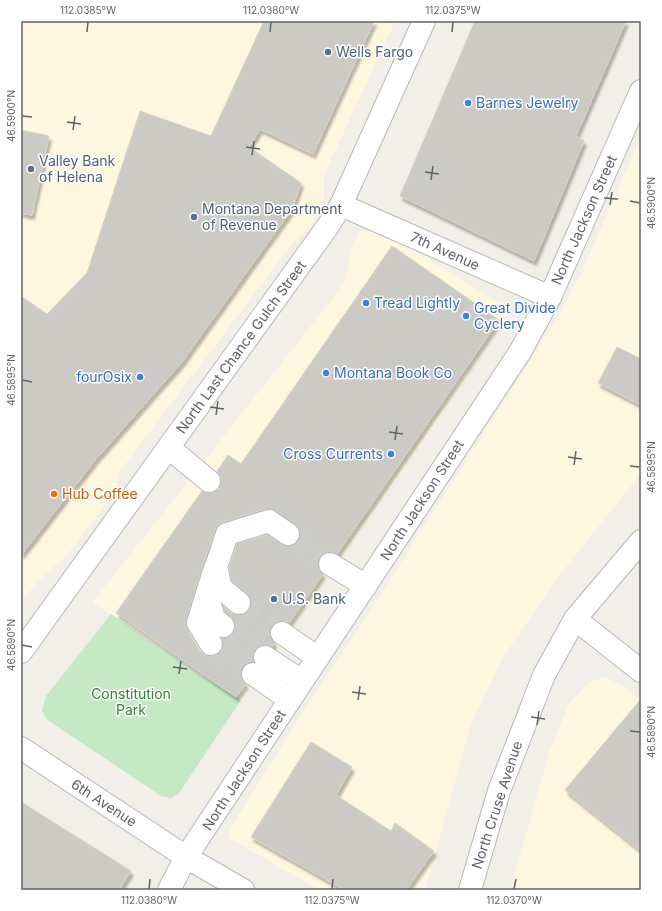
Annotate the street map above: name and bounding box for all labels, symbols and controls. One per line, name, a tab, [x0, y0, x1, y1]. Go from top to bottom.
text: 112.0385°W	[60, 4, 116, 16]
text: 112.0380°W	[243, 4, 299, 16]
text: 112.0375°W	[425, 4, 481, 16]
place label: Wells Fargo	[336, 43, 413, 60]
marker: Wells Fargo	[323, 47, 333, 57]
text: 46.5900°N	[5, 90, 17, 142]
place label: Barnes Jewelry	[476, 94, 578, 111]
marker: Barnes Jewelry	[463, 98, 473, 108]
place label: Valley Bank of Helena	[39, 152, 116, 185]
street label: North Jackson Street	[547, 152, 620, 287]
marker: Valley Bank of Helena	[26, 164, 36, 174]
text: 46.5900°N	[645, 177, 657, 229]
place label: Montana Department of Revenue	[202, 200, 342, 233]
marker: Montana Department of Revenue	[189, 212, 199, 222]
street label: 7th Avenue	[408, 228, 482, 273]
street label: North Last Chance Gulch Street	[172, 257, 309, 436]
place label: Tread Lightly	[374, 294, 460, 311]
marker: Tread Lightly	[361, 298, 371, 308]
place label: Great Divide Cyclery	[474, 299, 556, 332]
marker: Great Divide Cyclery	[461, 311, 471, 321]
text: 46.5895°N	[5, 354, 17, 406]
place label: Montana Book Co	[334, 364, 452, 381]
place label: fourOsix	[76, 368, 132, 385]
marker: Montana Book Co	[321, 368, 331, 378]
marker: fourOsix	[135, 372, 145, 382]
street label: North Jackson Street	[376, 436, 467, 563]
text: 46.5895°N	[645, 441, 657, 493]
place label: Cross Currents	[283, 445, 383, 462]
marker: Cross Currents	[386, 449, 396, 459]
place label: Hub Coffee	[62, 485, 138, 502]
marker: Hub Coffee	[49, 489, 59, 499]
place label: U.S. Bank	[282, 590, 346, 607]
marker: U.S. Bank	[269, 594, 279, 604]
text: 46.5890°N	[5, 619, 17, 671]
park label: Constitution Park	[91, 685, 171, 718]
street label: North Jackson Street	[198, 706, 289, 833]
text: 46.5890°N	[645, 706, 657, 758]
street label: North Cruse Avenue	[468, 739, 525, 871]
street label: 6th Avenue	[68, 775, 140, 830]
text: 112.0380°W	[121, 894, 177, 906]
text: 112.0375°W	[304, 894, 360, 906]
text: 112.0370°W	[486, 894, 542, 906]

